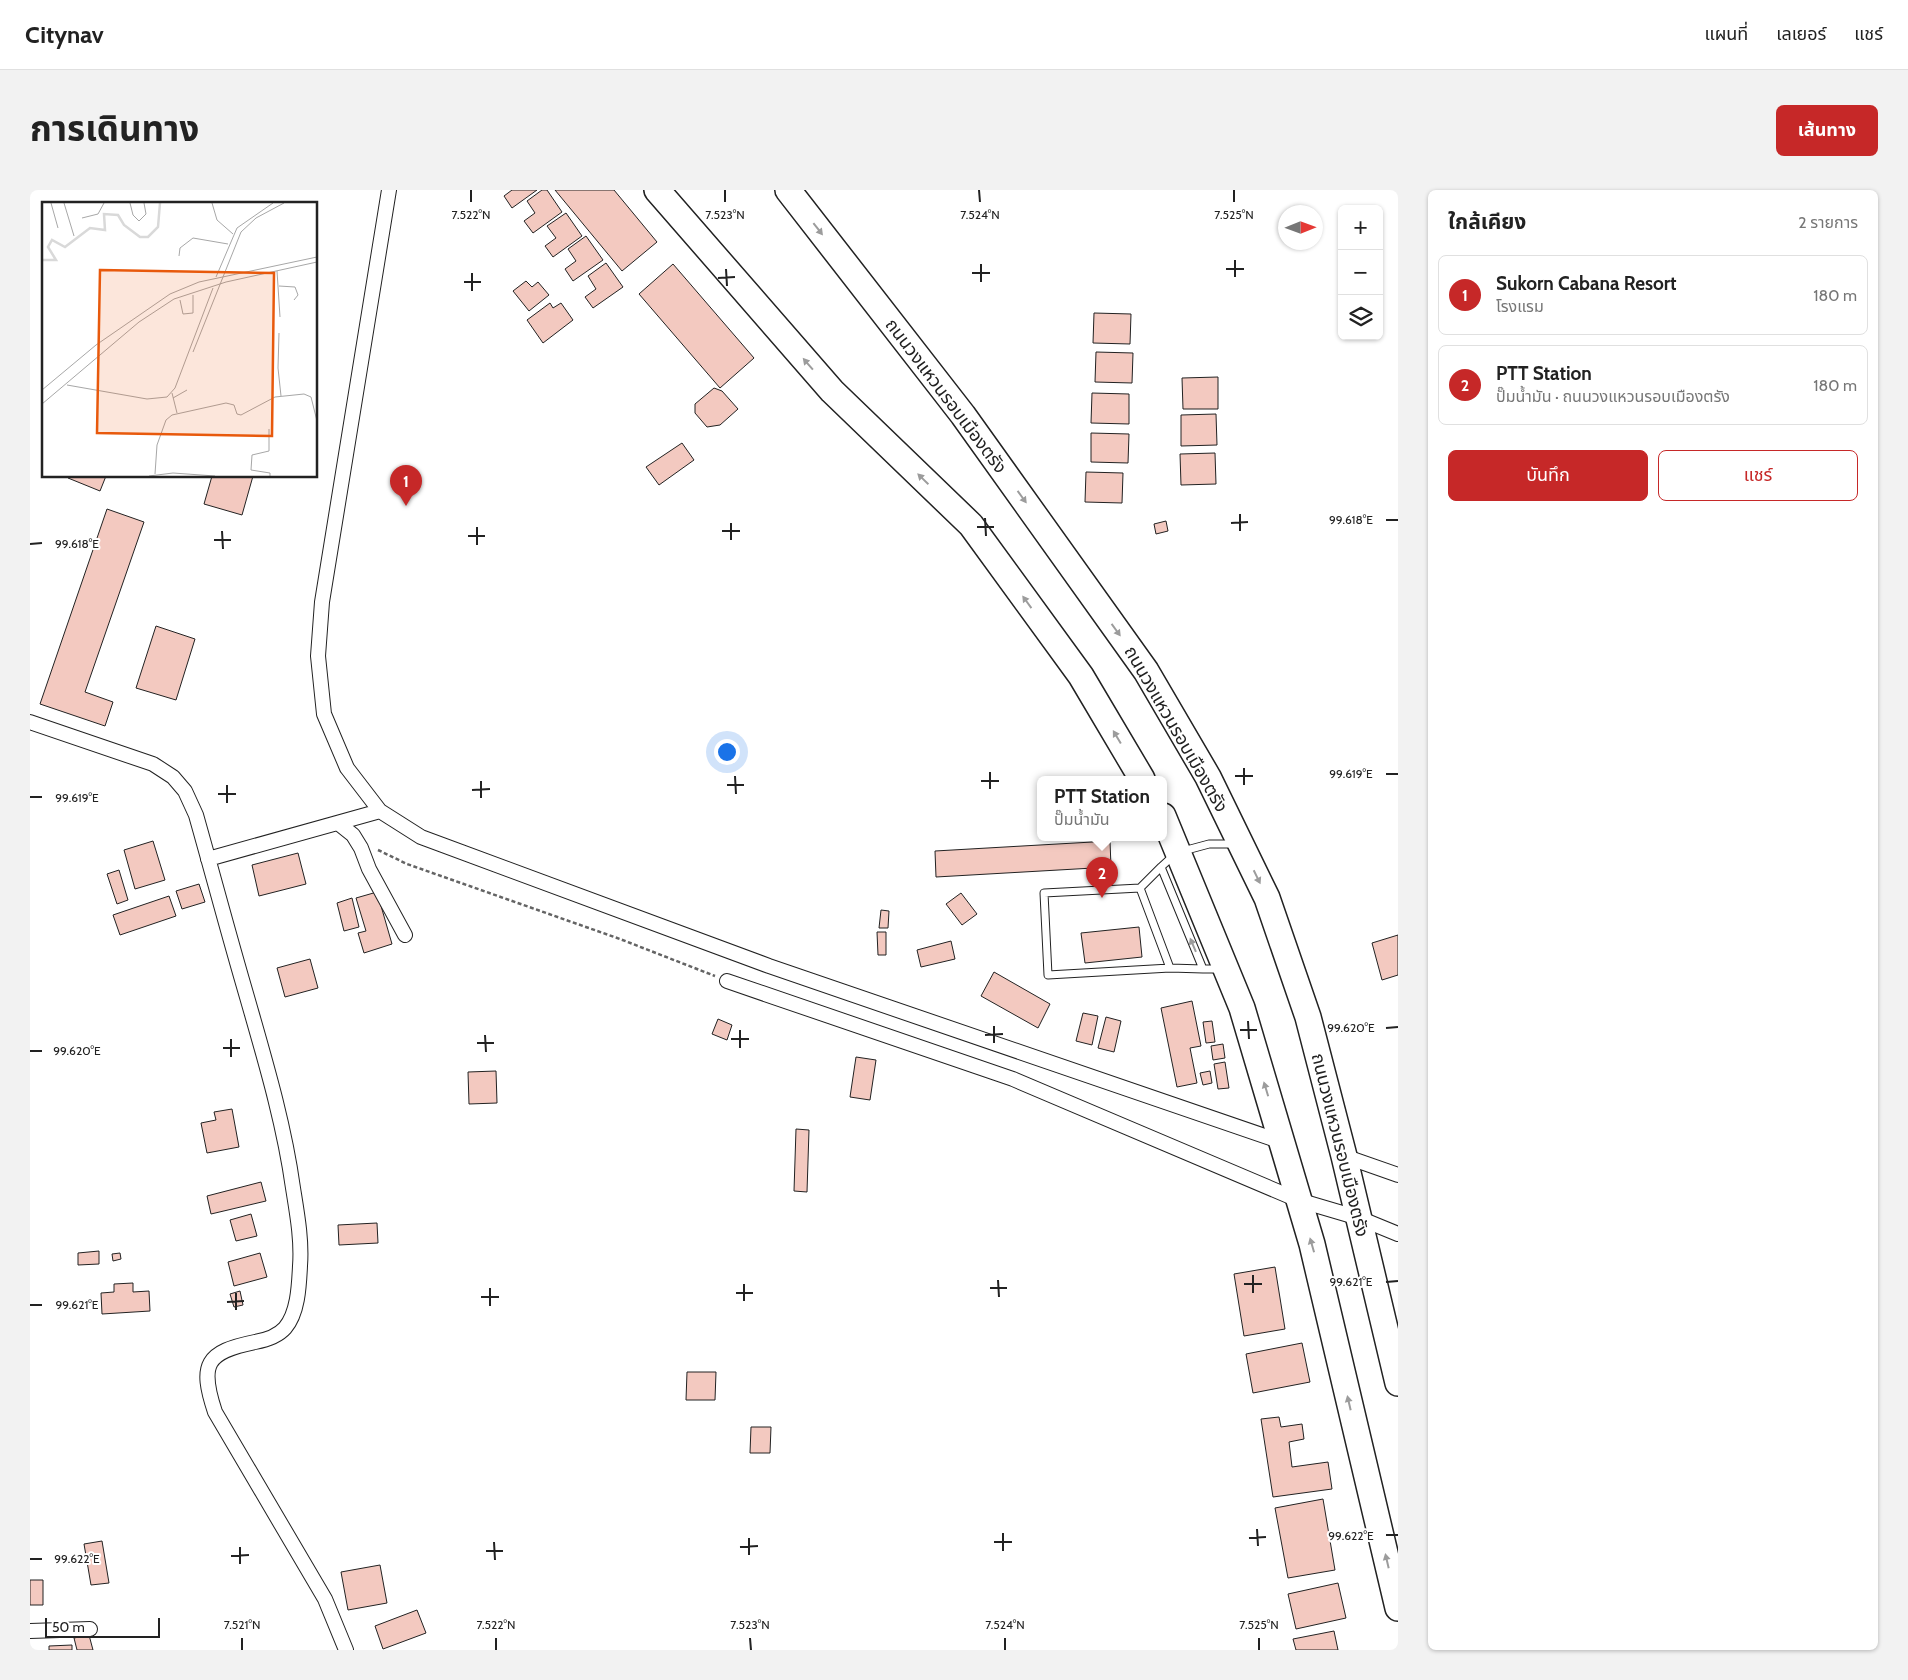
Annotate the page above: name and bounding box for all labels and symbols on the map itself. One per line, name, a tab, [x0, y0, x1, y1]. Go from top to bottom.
inset map	[42, 202, 318, 478]
north arrow	[1278, 205, 1323, 250]
text: 7.522°N	[451, 207, 491, 222]
text: 7.523°N	[705, 207, 745, 222]
text: 7.524°N	[960, 207, 1000, 222]
text: 7.525°N	[1214, 207, 1254, 222]
one-way arrow	[813, 222, 823, 235]
street label: ถนนวงแหวนรอบเมืองตรัง	[881, 314, 1011, 478]
one-way arrow	[803, 358, 814, 370]
pin: 1	[390, 465, 422, 506]
one-way arrow	[917, 473, 929, 485]
one-way arrow	[1017, 491, 1027, 504]
text: 99.618°E	[1329, 512, 1373, 527]
text: 99.618°E	[55, 536, 99, 551]
one-way arrow	[1022, 596, 1033, 609]
one-way arrow	[1111, 623, 1121, 636]
street label: ถนนวงแหวนรอบเมืองตรัง	[1119, 642, 1233, 816]
one-way arrow	[1113, 731, 1122, 744]
your location	[714, 739, 740, 765]
text: 99.619°E	[1329, 766, 1373, 781]
text: 99.619°E	[55, 790, 99, 805]
pin: 2	[1086, 857, 1118, 898]
one-way arrow	[1253, 870, 1261, 884]
one-way arrow	[1189, 937, 1197, 952]
text: 99.620°E	[1327, 1020, 1375, 1035]
text: 99.620°E	[53, 1043, 101, 1058]
street label: ถนนวงแหวนรอบเมืองตรัง	[1307, 1051, 1373, 1239]
one-way arrow	[1261, 1081, 1269, 1096]
one-way arrow	[1307, 1237, 1315, 1252]
text: 99.621°E	[1329, 1274, 1373, 1289]
text: 99.621°E	[55, 1297, 99, 1312]
one-way arrow	[1345, 1395, 1353, 1410]
text: 99.622°E	[1328, 1528, 1374, 1543]
text: 99.622°E	[54, 1551, 100, 1566]
one-way arrow	[1383, 1553, 1391, 1568]
scale bar	[45, 1615, 160, 1638]
text: 7.521°N	[224, 1617, 260, 1632]
text: 7.522°N	[476, 1617, 516, 1632]
text: 7.523°N	[730, 1617, 770, 1632]
text: 7.524°N	[985, 1617, 1025, 1632]
text: 7.525°N	[1239, 1617, 1279, 1632]

